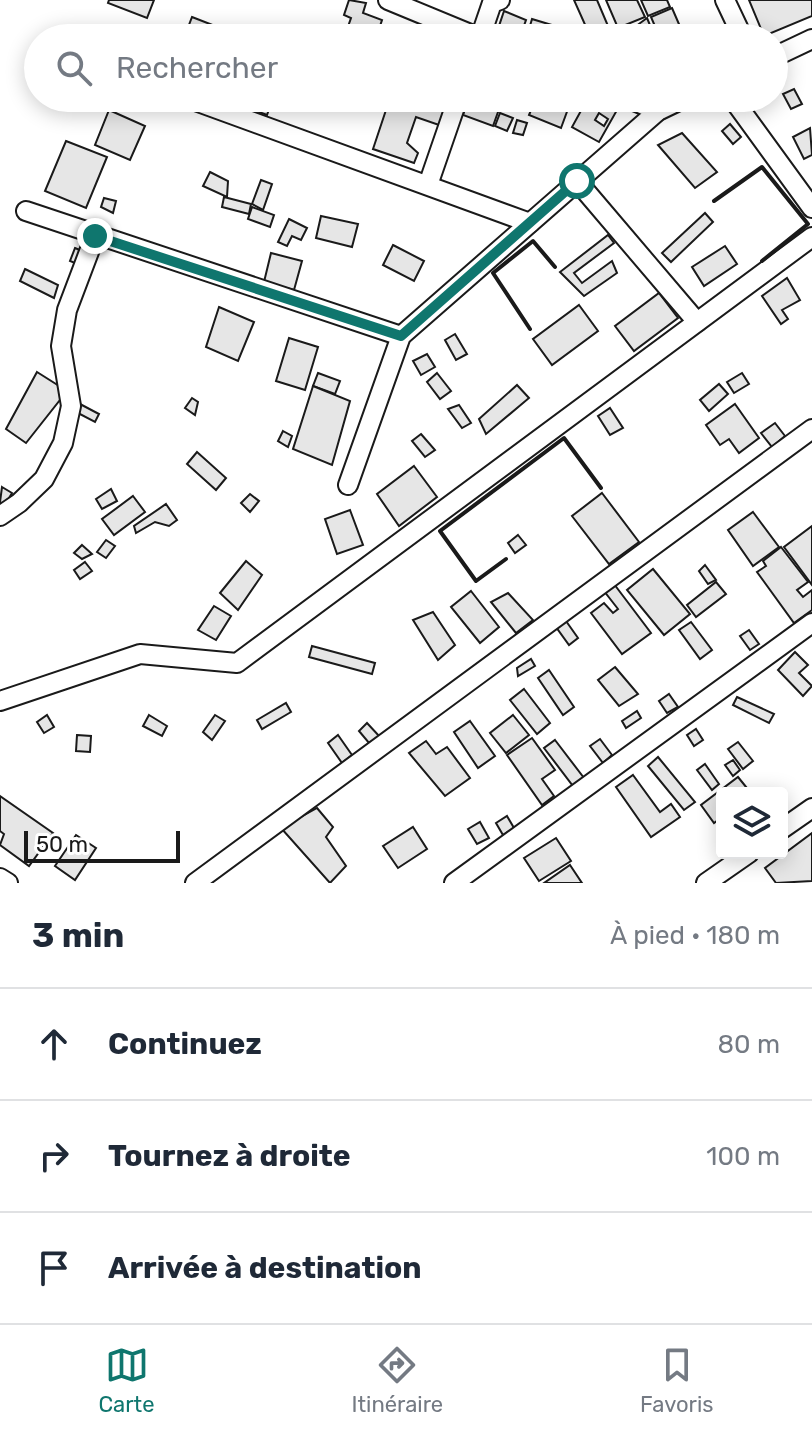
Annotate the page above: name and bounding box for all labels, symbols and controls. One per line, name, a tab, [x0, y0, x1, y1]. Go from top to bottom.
search box	[24, 24, 788, 112]
icon: search	[52, 46, 96, 90]
text: Rechercher	[116, 50, 278, 86]
route start	[559, 163, 595, 199]
route end	[77, 218, 113, 254]
map controls	[716, 787, 788, 859]
button: layers	[716, 787, 788, 859]
scale bar	[24, 827, 180, 863]
text: 50 m	[36, 831, 88, 858]
text: 3 min	[32, 915, 124, 956]
text: À pied · 180 m	[610, 920, 780, 951]
icon: ahead	[32, 1022, 76, 1066]
text: Continuez	[108, 1026, 262, 1062]
text: 80 m	[717, 1029, 780, 1060]
icon: right	[32, 1134, 76, 1178]
text: Tournez à droite	[108, 1138, 351, 1174]
text: 100 m	[706, 1141, 780, 1172]
icon: arrive	[32, 1246, 76, 1290]
text: Arrivée à destination	[108, 1250, 422, 1286]
tab: Carte	[98, 1343, 155, 1418]
tab: Itinéraire	[351, 1343, 443, 1418]
tab: Favoris	[640, 1343, 714, 1418]

